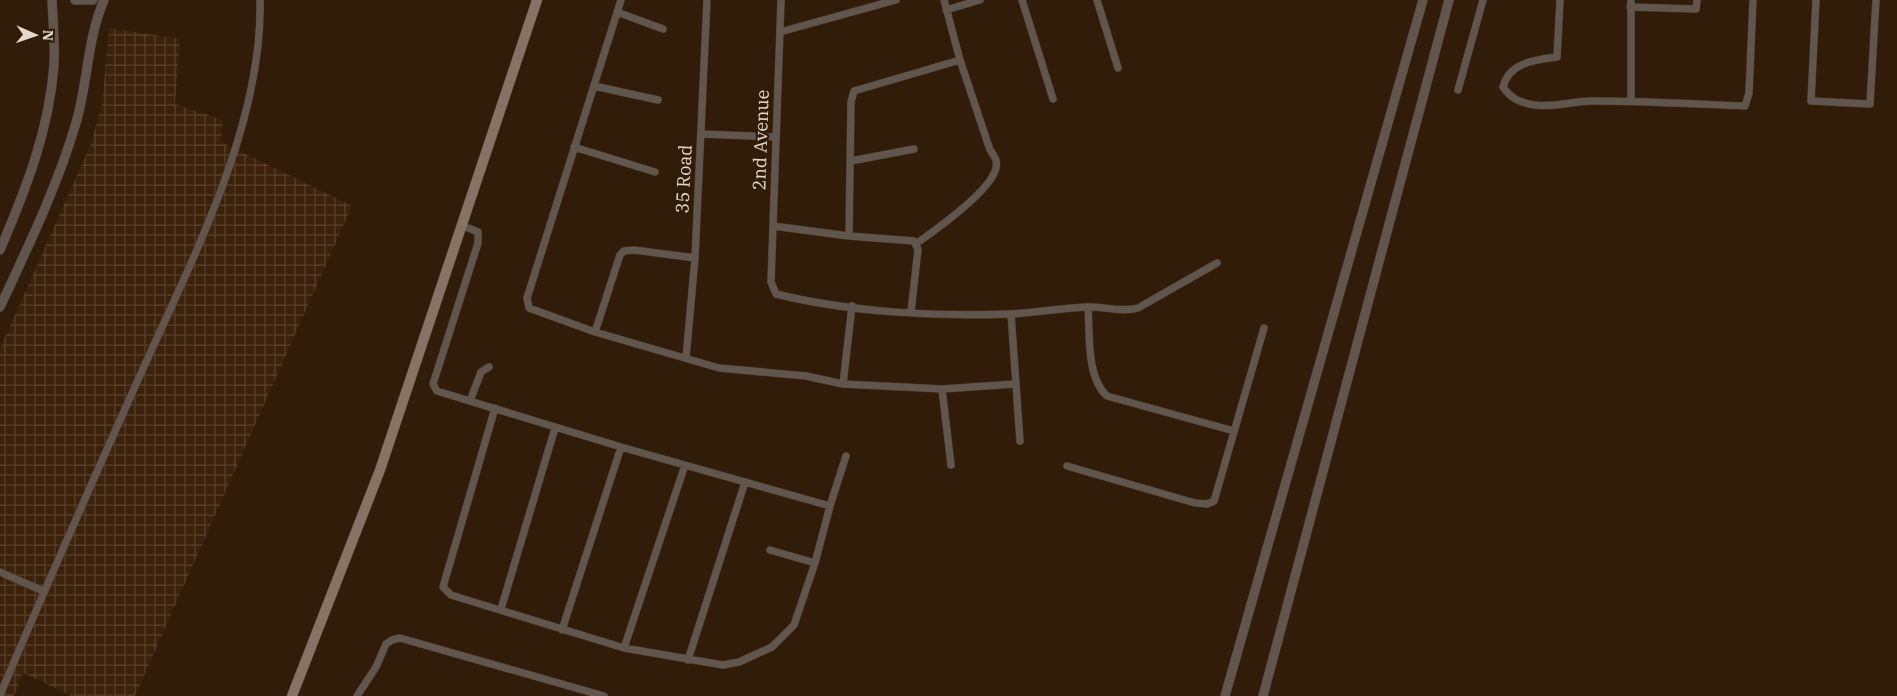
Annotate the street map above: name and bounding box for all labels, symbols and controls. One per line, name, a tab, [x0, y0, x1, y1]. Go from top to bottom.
north arrow	[10, 10, 60, 60]
text: N	[39, 30, 57, 41]
street label: 2nd Avenue	[747, 89, 774, 191]
street label: 35 Road	[670, 144, 697, 214]

